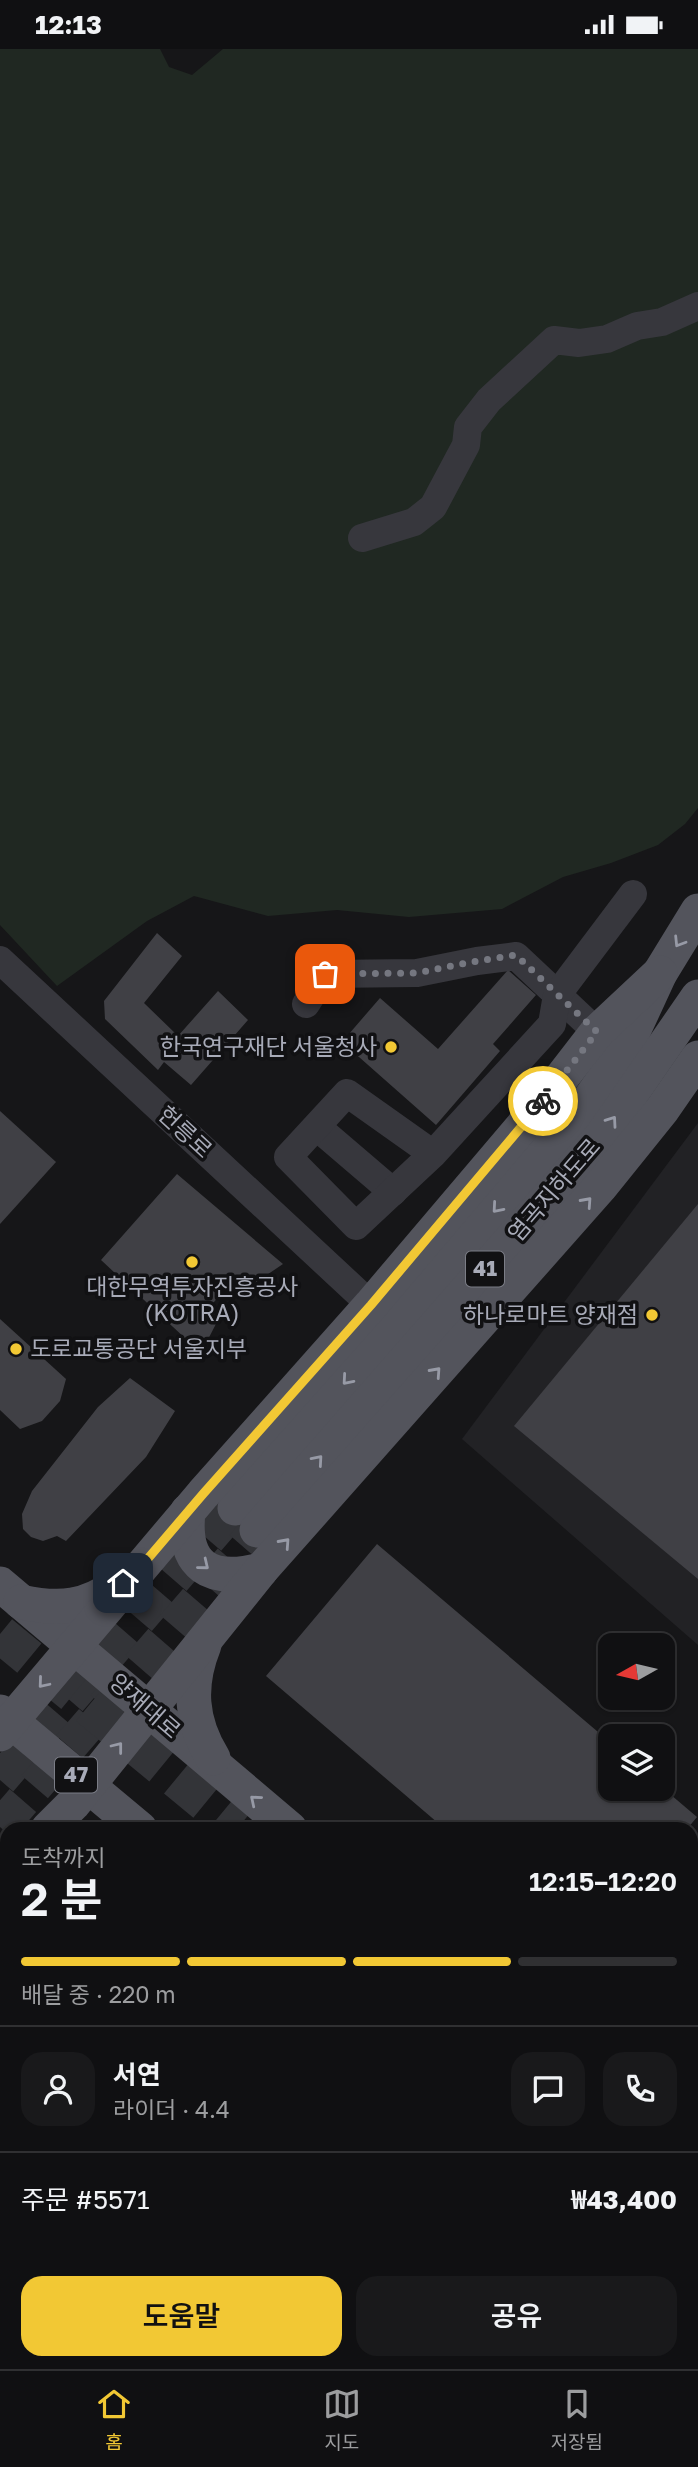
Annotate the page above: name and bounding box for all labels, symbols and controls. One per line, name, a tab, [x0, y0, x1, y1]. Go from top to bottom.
text: 12:13	[35, 9, 102, 40]
one-way arrow	[674, 934, 687, 947]
pin	[295, 944, 355, 1004]
icon: bag	[306, 955, 344, 993]
place label: 한국연구재단 서울청사	[160, 1032, 377, 1060]
marker: 한국연구재단 서울청사	[383, 1039, 399, 1055]
courier	[508, 1066, 578, 1136]
icon: bike	[524, 1082, 562, 1120]
street label: 헌릉로	[153, 1099, 218, 1163]
one-way arrow	[604, 1116, 617, 1129]
street label: 염곡지하도로	[501, 1132, 605, 1246]
one-way arrow	[579, 1197, 591, 1210]
one-way arrow	[493, 1200, 505, 1213]
road number: 41	[466, 1251, 504, 1287]
marker: 대한무역투자진흥공사 (KOTRA)	[184, 1254, 200, 1270]
place label: 대한무역투자진흥공사 (KOTRA)	[86, 1272, 298, 1326]
place label: 하나로마트 양재점	[463, 1300, 638, 1328]
marker: 하나로마트 양재점	[644, 1307, 660, 1323]
place label: 도로교통공단 서울지부	[30, 1334, 247, 1362]
marker: 도로교통공단 서울지부	[8, 1341, 24, 1357]
one-way arrow	[428, 1368, 440, 1381]
one-way arrow	[343, 1371, 355, 1384]
one-way arrow	[310, 1455, 323, 1468]
one-way arrow	[277, 1538, 289, 1551]
pin	[93, 1553, 153, 1613]
one-way arrow	[196, 1557, 209, 1570]
icon: home	[104, 1564, 142, 1602]
north arrow	[598, 1633, 676, 1710]
map controls	[598, 1633, 675, 1801]
street label: 양재대로	[105, 1667, 187, 1744]
one-way arrow	[39, 1675, 51, 1688]
button: layers	[598, 1724, 675, 1801]
one-way arrow	[110, 1742, 123, 1754]
road number: 47	[55, 1757, 97, 1793]
one-way arrow	[251, 1796, 264, 1808]
text: 도착까지	[21, 1843, 106, 1871]
text: 12:15–12:20	[529, 1866, 677, 1897]
text: 2 분	[21, 1871, 102, 1926]
text: 배달 중 · 220 m	[21, 1980, 176, 2008]
button: person	[21, 2052, 95, 2126]
button: chat	[511, 2052, 585, 2126]
button: phone	[603, 2052, 677, 2126]
text: 서연	[113, 2059, 161, 2090]
text: 라이더 · 4.4	[113, 2095, 230, 2123]
text: 주문 #5571	[21, 2184, 150, 2215]
text: ₩43,400	[571, 2184, 677, 2215]
button: 도움말	[21, 2276, 342, 2356]
button: 공유	[356, 2276, 677, 2356]
tab: 홈	[95, 2385, 133, 2454]
tab: 지도	[323, 2385, 361, 2454]
tab: 저장됨	[551, 2385, 603, 2454]

